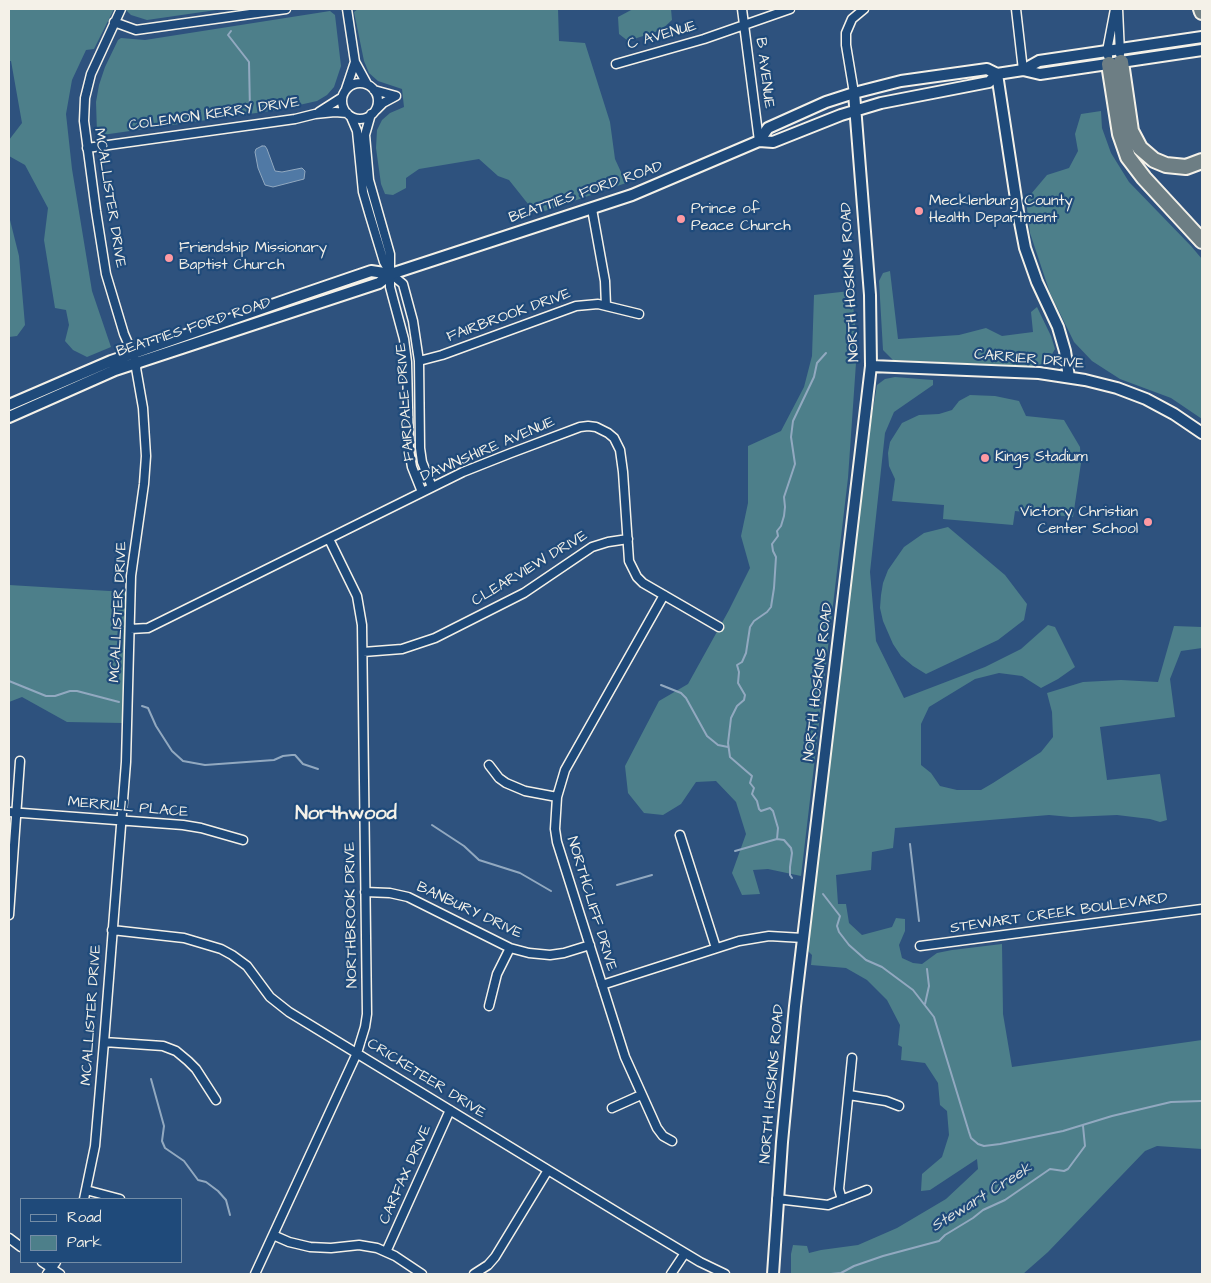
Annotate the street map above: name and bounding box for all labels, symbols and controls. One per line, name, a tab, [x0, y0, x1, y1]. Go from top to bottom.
street label: C AVENUE	[625, 18, 699, 54]
street label: B AVENUE	[751, 37, 777, 109]
street label: COLEMON KERRY DRIVE	[128, 94, 300, 136]
street label: MCALLISTER DRIVE	[89, 127, 129, 269]
street label: BEATTIES FORD ROAD	[507, 158, 665, 228]
place label: Mecklenburg County Health Department	[929, 193, 1073, 228]
place label: Prince of Peace Church	[691, 201, 791, 236]
street label: NORTH HOSKINS ROAD	[838, 202, 864, 362]
marker: Mecklenburg County Health Department	[913, 205, 925, 217]
marker: Prince of Peace Church	[675, 213, 687, 225]
place label: Friendship Missionary Baptist Church	[179, 240, 327, 275]
marker: Friendship Missionary Baptist Church	[163, 252, 175, 264]
street label: FAIRBROOK DRIVE	[445, 285, 573, 347]
street label: BEATTIES FORD ROAD	[114, 294, 274, 362]
street label: FAIRDALE DRIVE	[393, 342, 419, 462]
street label: CARRIER DRIVE	[973, 346, 1085, 374]
street label: DAWNSHIRE AVENUE	[418, 414, 558, 486]
place label: Kings Stadium	[995, 449, 1088, 467]
marker: Kings Stadium	[979, 452, 991, 464]
place label: Victory Christian Center School	[1020, 504, 1138, 539]
marker: Victory Christian Center School	[1142, 516, 1154, 528]
street label: CLEARVIEW DRIVE	[469, 527, 591, 611]
street label: MCALLISTER DRIVE	[106, 541, 132, 683]
street label: NORTH HOSKINS ROAD	[800, 602, 838, 762]
street label: MERRILL PLACE	[67, 794, 189, 822]
district label: Northwood	[295, 803, 397, 827]
street label: NORTHCLIFF DRIVE	[562, 835, 620, 973]
street label: NORTHBROOK DRIVE	[342, 842, 362, 988]
street label: BANBURY DRIVE	[413, 879, 525, 943]
street label: STEWART CREEK BOULEVARD	[949, 890, 1169, 938]
street label: MCALLISTER DRIVE	[78, 944, 106, 1086]
street label: NORTH HOSKINS ROAD	[757, 1004, 789, 1164]
street label: CRICKETEER DRIVE	[363, 1035, 489, 1123]
street label: CARFAX DRIVE	[376, 1123, 436, 1227]
water label: Stewart Creek	[928, 1159, 1036, 1237]
legend	[20, 1198, 182, 1263]
text: Road	[67, 1207, 101, 1228]
text: Park	[67, 1232, 102, 1253]

